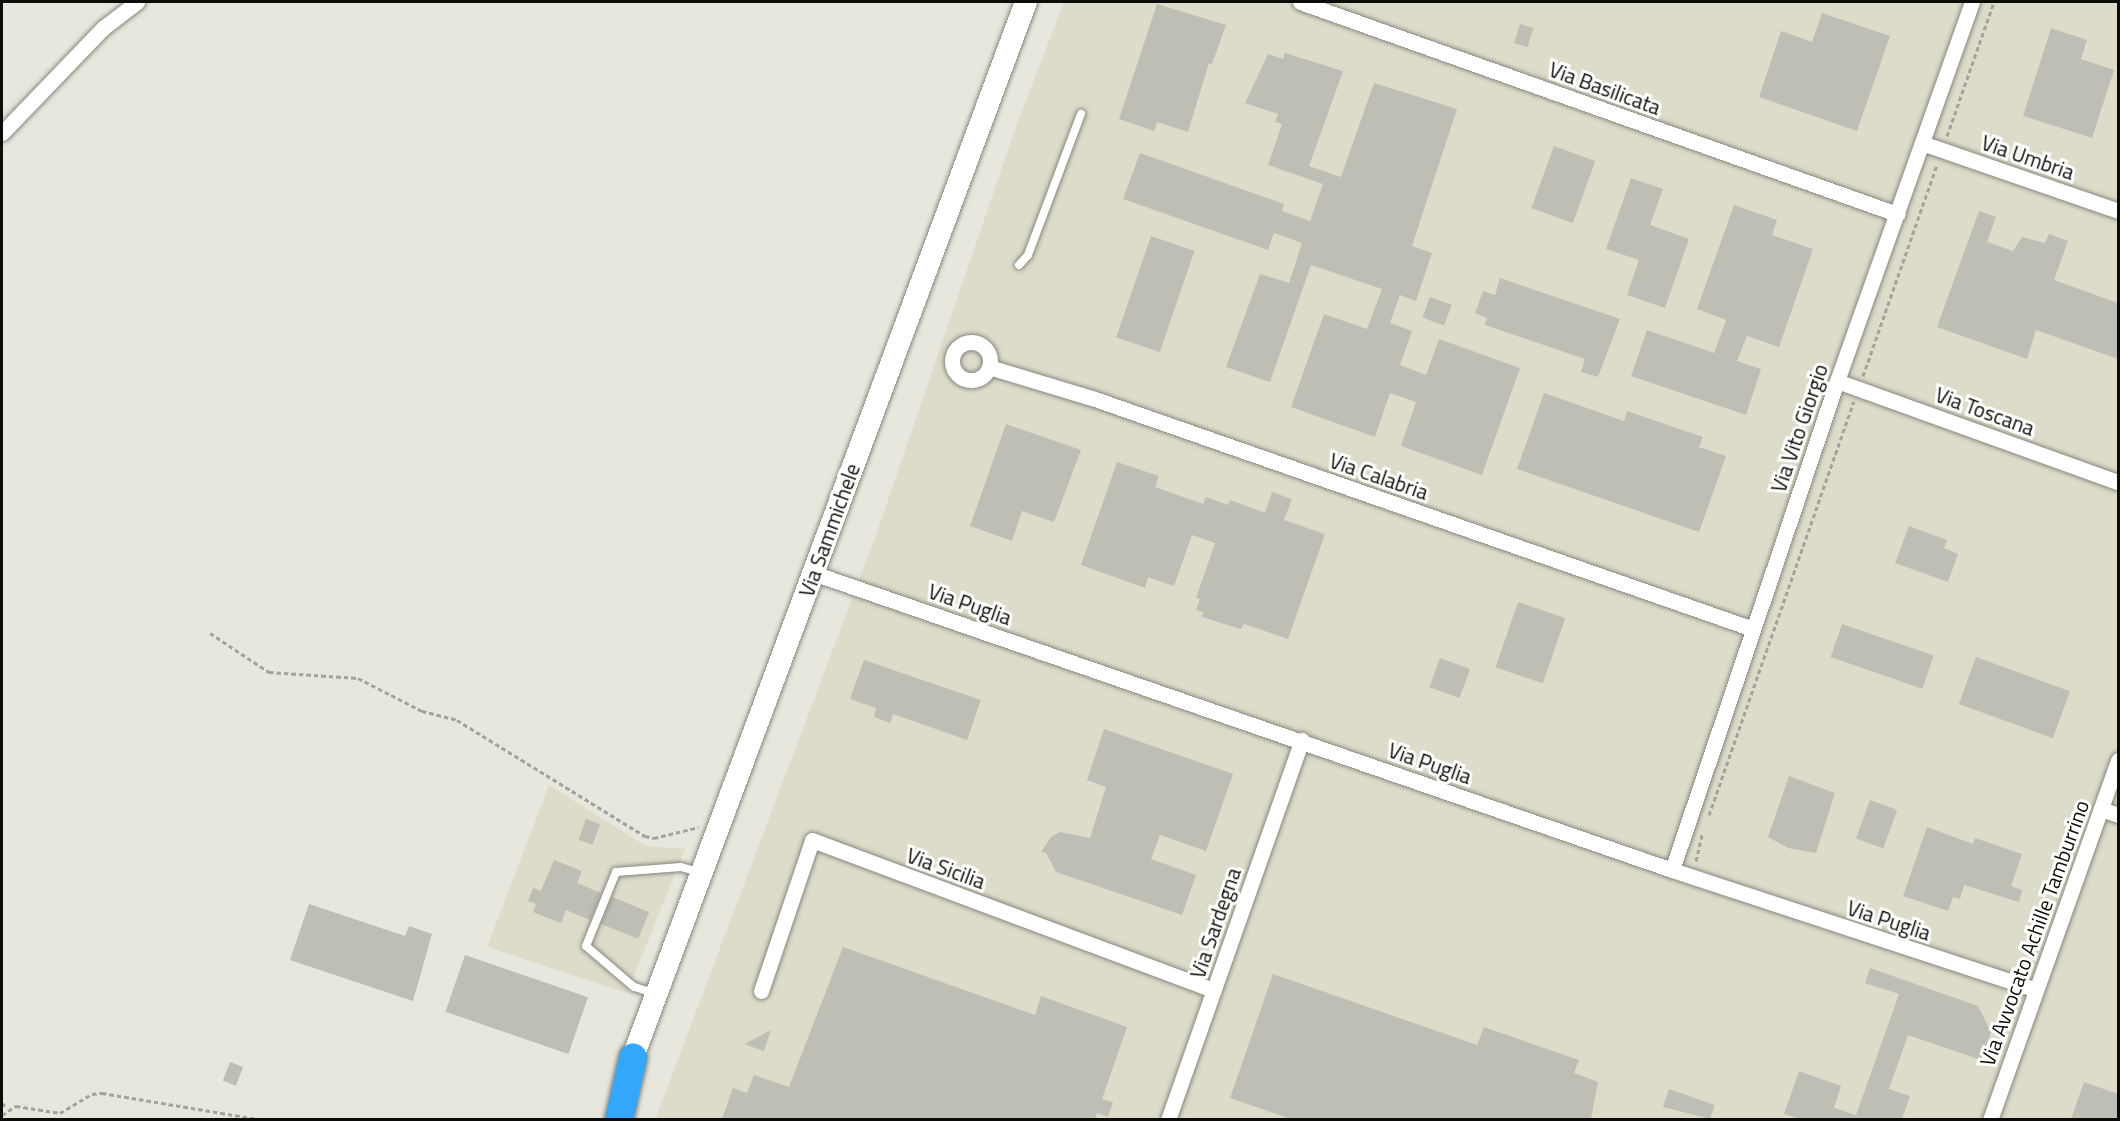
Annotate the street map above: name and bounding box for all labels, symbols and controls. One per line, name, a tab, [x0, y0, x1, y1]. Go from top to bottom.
street label: Via Basilicata	[1546, 56, 1664, 120]
street label: Via Umbria	[1978, 129, 2078, 185]
street label: Via Vito Giorgio	[1765, 361, 1833, 495]
street label: Via Toscana	[1932, 381, 2038, 441]
street label: Via Calabria	[1326, 447, 1432, 505]
street label: Via Sammichele	[793, 460, 865, 600]
street label: Via Puglia	[925, 578, 1015, 630]
street label: Via Puglia	[1385, 737, 1475, 789]
street label: Via Avvocato Achille Tamburrino	[1974, 797, 2094, 1069]
street label: Via Sicilia	[903, 842, 989, 894]
street label: Via Sardegna	[1184, 864, 1246, 982]
street label: Via Puglia	[1844, 895, 1934, 945]

